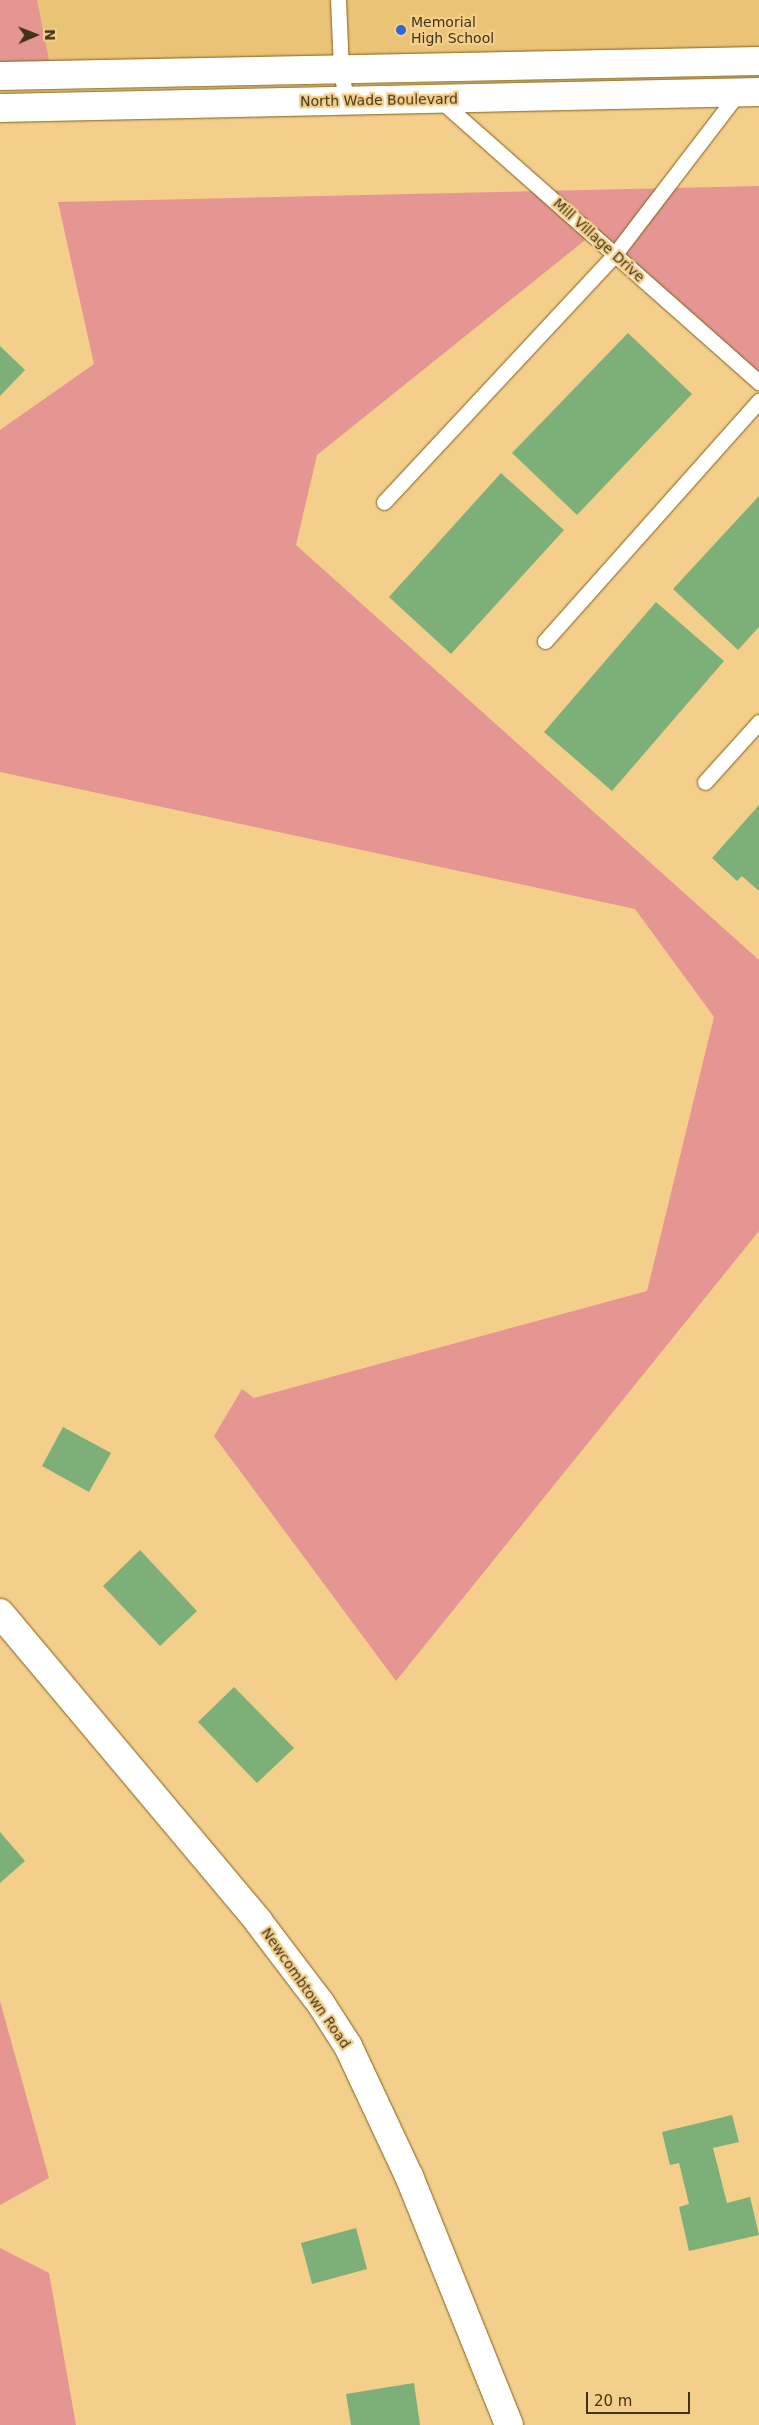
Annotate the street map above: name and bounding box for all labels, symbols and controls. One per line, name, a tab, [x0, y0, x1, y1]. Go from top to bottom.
north arrow	[10, 10, 60, 60]
place label: Memorial High School	[411, 14, 494, 46]
marker: Memorial High School	[395, 24, 407, 36]
text: N	[42, 29, 58, 41]
street label: North Wade Boulevard	[300, 90, 458, 110]
street label: Mill Village Drive	[550, 195, 648, 285]
street label: Newcombtown Road	[258, 1924, 354, 2052]
scale bar	[589, 2382, 693, 2414]
text: 20 m	[594, 2392, 632, 2410]

